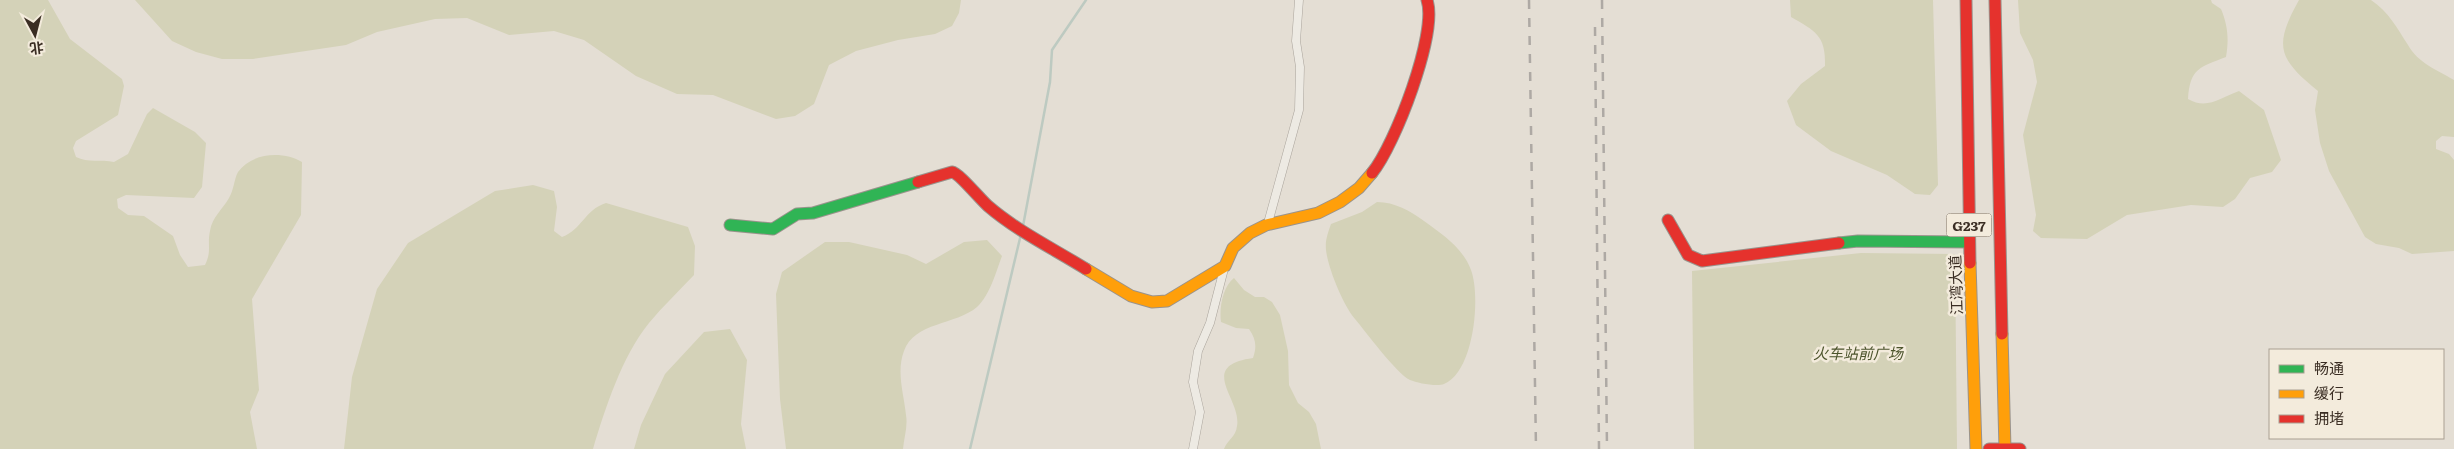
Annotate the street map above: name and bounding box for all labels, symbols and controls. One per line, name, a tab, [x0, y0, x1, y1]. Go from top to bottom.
north arrow	[10, 10, 60, 60]
text: 北	[29, 38, 45, 60]
road number: G237	[1946, 214, 1992, 236]
street label: 江湾大道	[1942, 255, 1968, 315]
park label: 火车站前广场	[1813, 341, 1905, 364]
legend	[2269, 349, 2444, 439]
text: 畅通	[2314, 356, 2344, 379]
text: 缓行	[2314, 381, 2344, 404]
text: 拥堵	[2314, 406, 2344, 429]

